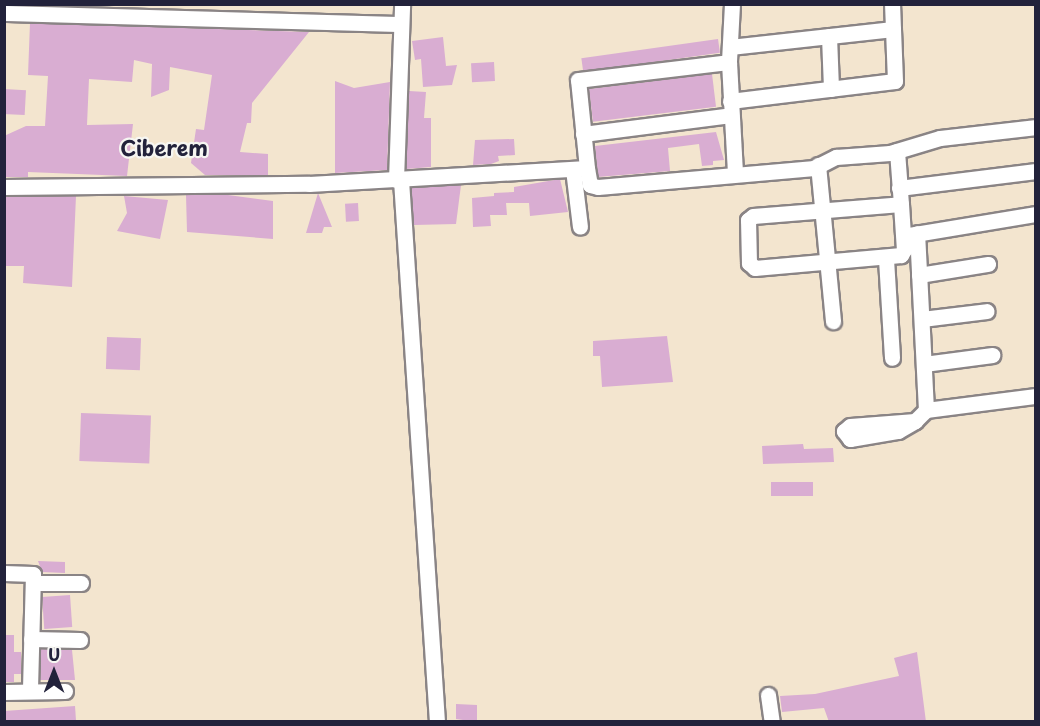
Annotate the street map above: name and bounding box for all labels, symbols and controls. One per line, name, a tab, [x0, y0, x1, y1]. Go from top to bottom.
district label: Ciberem	[120, 134, 208, 160]
north arrow	[24, 642, 84, 702]
text: U	[48, 642, 60, 666]

